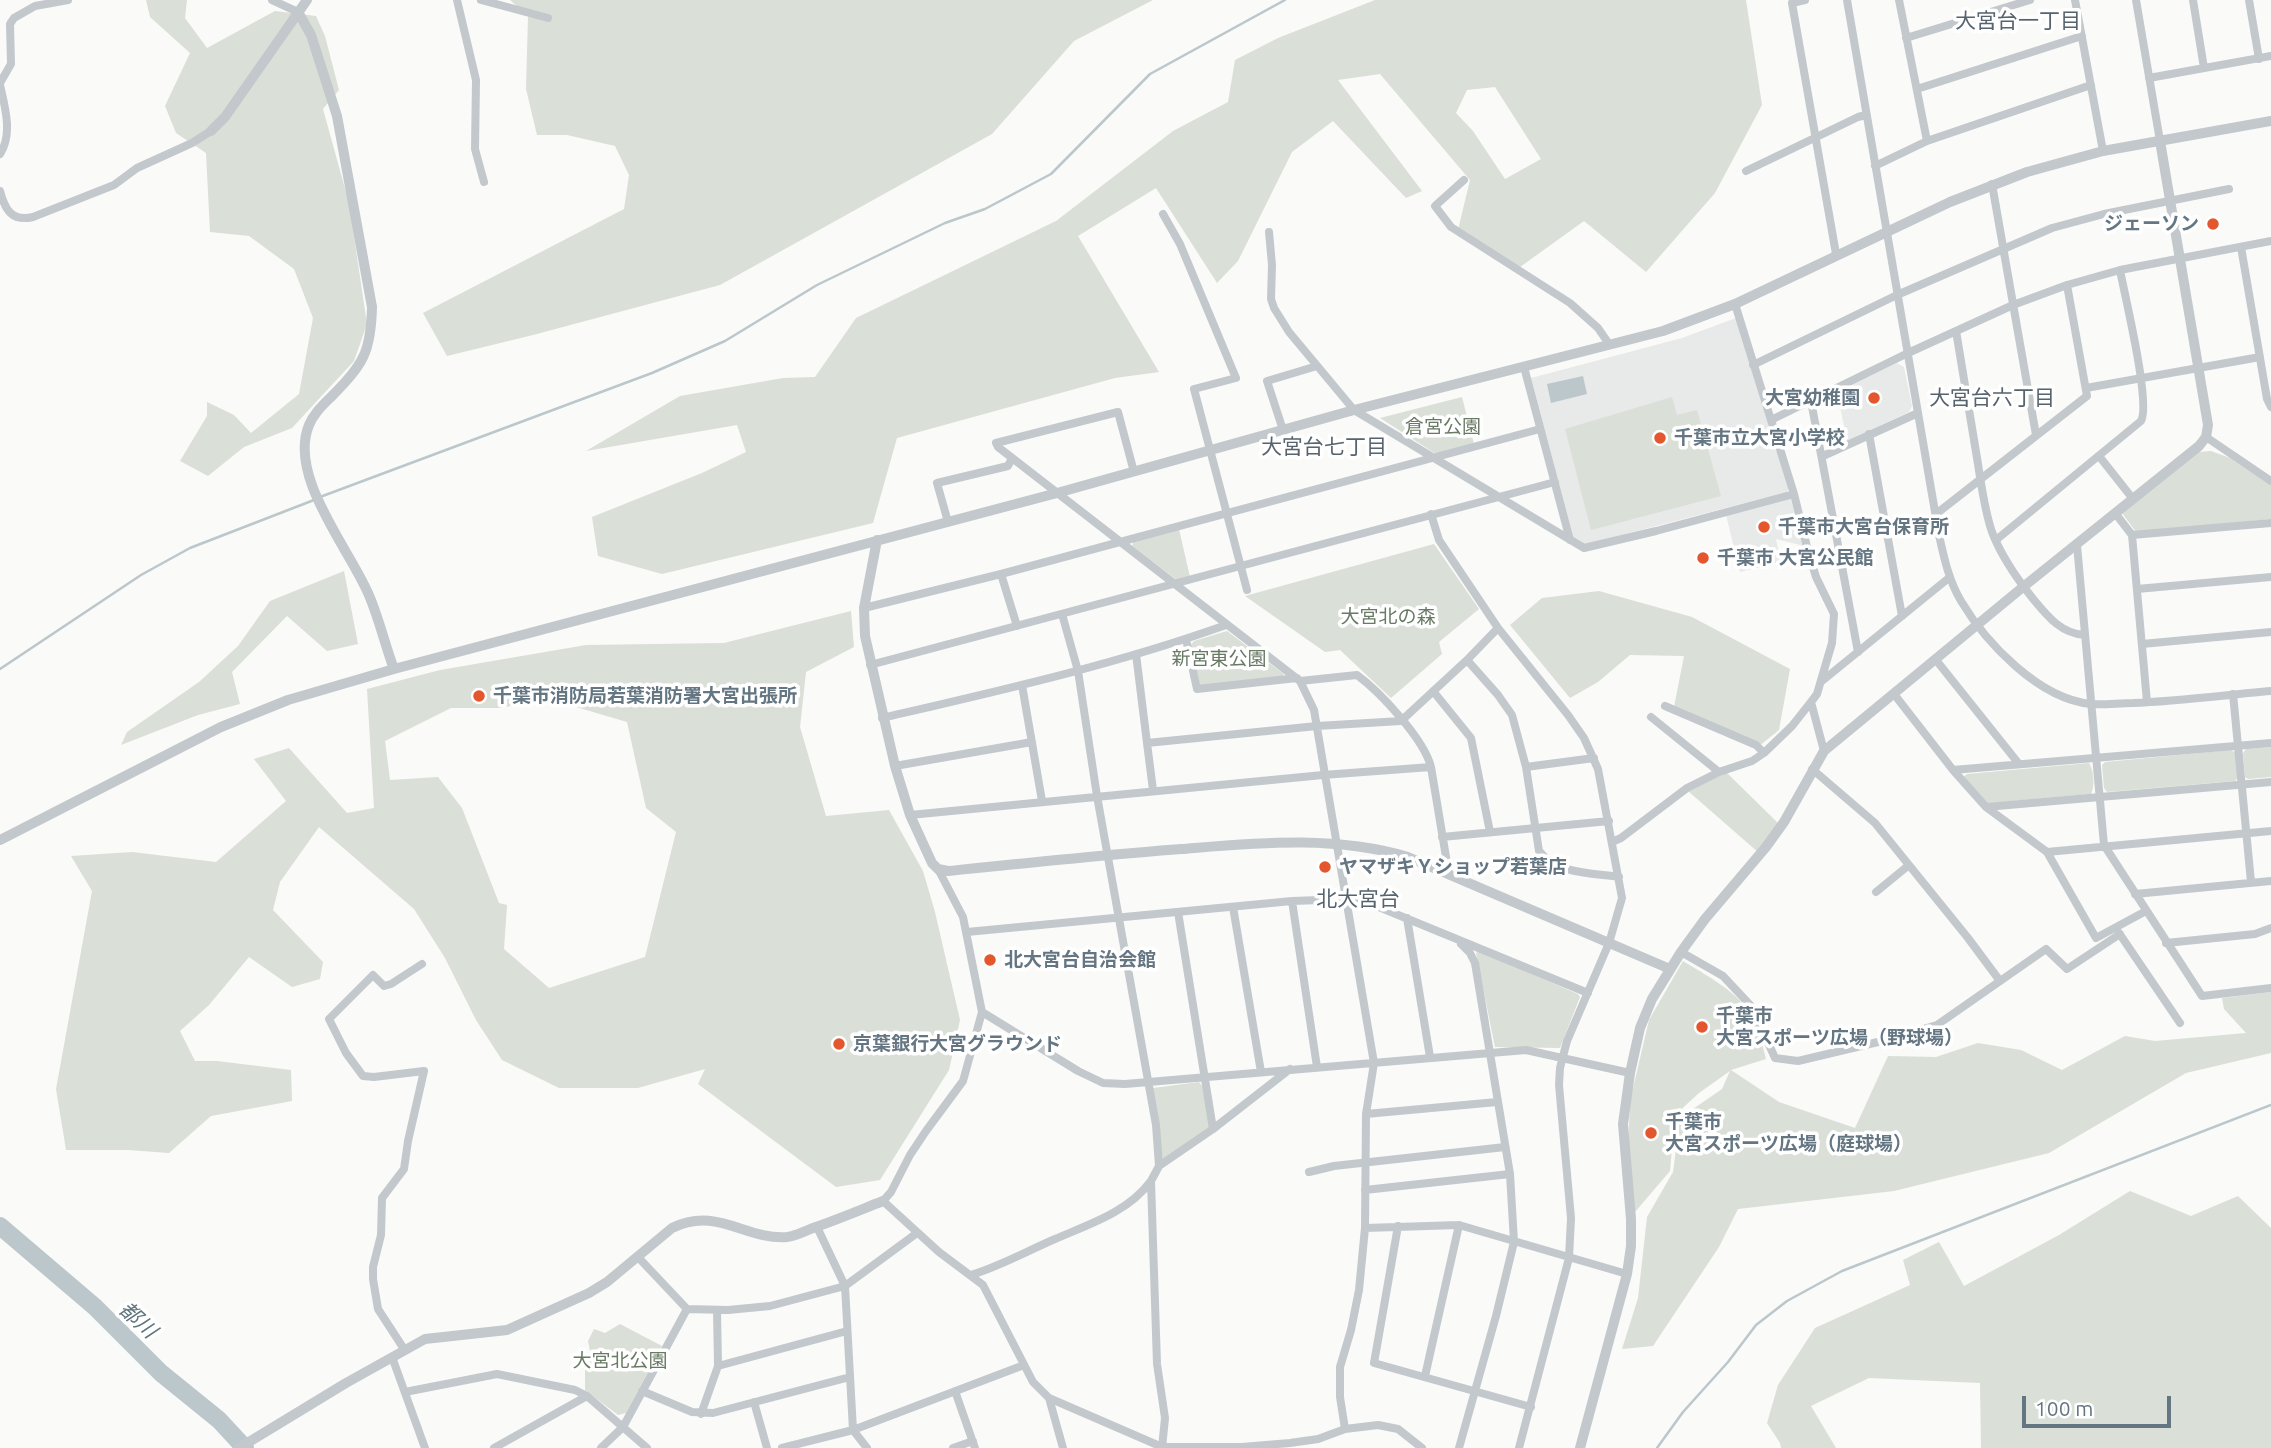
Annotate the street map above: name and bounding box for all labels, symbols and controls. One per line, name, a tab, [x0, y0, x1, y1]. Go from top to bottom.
district label: 大宮台一丁目	[1955, 8, 2081, 34]
place label: ジェーソン	[2104, 213, 2199, 235]
marker: ジェーソン	[2205, 216, 2221, 232]
district label: 大宮台六丁目	[1929, 385, 2055, 411]
place label: 大宮幼稚園	[1765, 387, 1860, 409]
marker: 大宮幼稚園	[1866, 390, 1882, 406]
park label: 倉宮公園	[1405, 416, 1481, 438]
place label: 千葉市立大宮小学校	[1674, 427, 1845, 449]
marker: 千葉市立大宮小学校	[1652, 430, 1668, 446]
district label: 大宮台七丁目	[1261, 434, 1387, 460]
place label: 千葉市大宮台保育所	[1778, 516, 1949, 538]
marker: 千葉市大宮台保育所	[1756, 519, 1772, 535]
place label: 千葉市 大宮公民館	[1717, 547, 1874, 569]
marker: 千葉市 大宮公民館	[1695, 550, 1711, 566]
park label: 大宮北の森	[1341, 606, 1435, 628]
park label: 新宮東公園	[1172, 648, 1266, 670]
place label: 千葉市消防局若葉消防署大宮出張所	[493, 685, 797, 707]
marker: 千葉市消防局若葉消防署大宮出張所	[471, 688, 487, 704]
place label: ヤマザキＹショップ若葉店	[1339, 856, 1567, 878]
marker: ヤマザキＹショップ若葉店	[1317, 859, 1333, 875]
district label: 北大宮台	[1316, 886, 1400, 912]
place label: 北大宮台自治会館	[1004, 949, 1156, 971]
marker: 北大宮台自治会館	[982, 952, 998, 968]
place label: 千葉市 大宮スポーツ広場（野球場）	[1716, 1005, 1963, 1049]
marker: 千葉市 大宮スポーツ広場（野球場）	[1694, 1019, 1710, 1035]
place label: 京葉銀行大宮グラウンド	[853, 1033, 1062, 1055]
marker: 京葉銀行大宮グラウンド	[831, 1036, 847, 1052]
place label: 千葉市 大宮スポーツ広場（庭球場）	[1665, 1111, 1912, 1155]
marker: 千葉市 大宮スポーツ広場（庭球場）	[1643, 1125, 1659, 1141]
water label: 都川	[114, 1297, 162, 1343]
park label: 大宮北公園	[573, 1350, 667, 1372]
scale bar	[2026, 1382, 2175, 1426]
text: 100 m	[2035, 1396, 2093, 1420]

